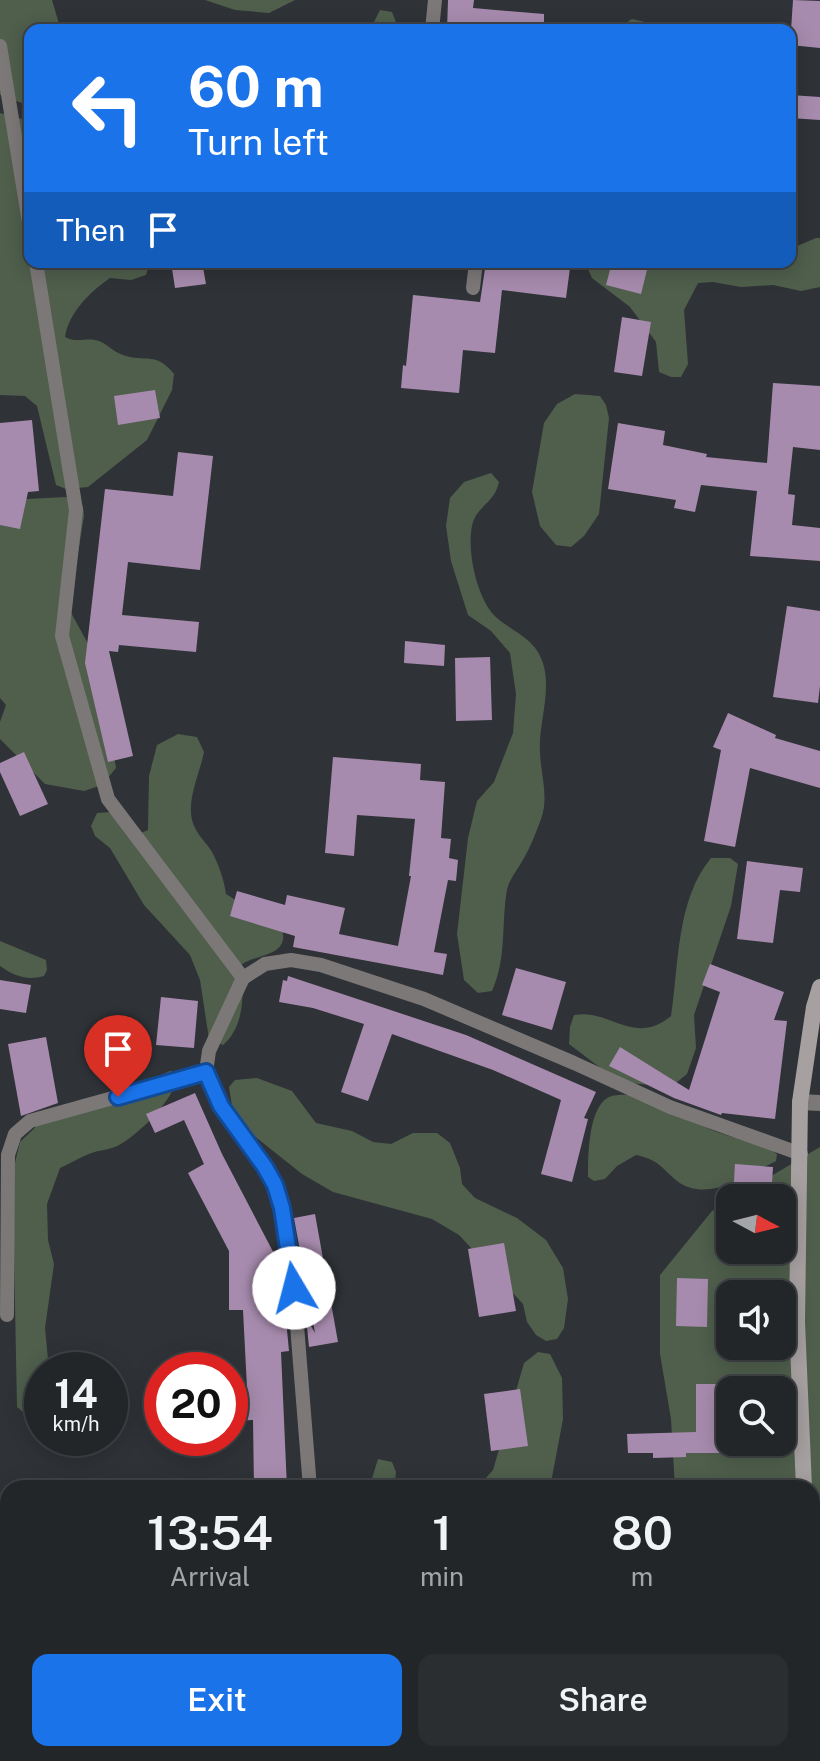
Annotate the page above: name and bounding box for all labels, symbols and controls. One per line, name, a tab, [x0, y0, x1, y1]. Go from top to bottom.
text: 60 m	[188, 54, 324, 120]
icon: left	[56, 56, 160, 160]
text: Turn left	[188, 121, 329, 163]
icon: arrive	[141, 208, 185, 252]
text: Then	[56, 212, 125, 248]
pin	[84, 1015, 152, 1097]
icon: arrive	[96, 1027, 140, 1071]
north arrow	[716, 1184, 796, 1264]
map controls	[716, 1184, 796, 1456]
position arrow	[252, 1246, 336, 1330]
button: sound	[716, 1280, 796, 1360]
speed limit sign: 20	[144, 1352, 248, 1456]
text: 14	[54, 1370, 98, 1417]
button: search	[716, 1376, 796, 1456]
text: km/h	[52, 1412, 100, 1436]
text: 13:54	[147, 1504, 273, 1561]
text: 1	[432, 1504, 452, 1561]
text: 80	[611, 1504, 673, 1561]
text: Arrival	[170, 1561, 250, 1592]
text: min	[420, 1561, 464, 1592]
text: m	[631, 1561, 653, 1592]
button: Exit	[32, 1654, 402, 1746]
button: Share	[418, 1654, 788, 1746]

